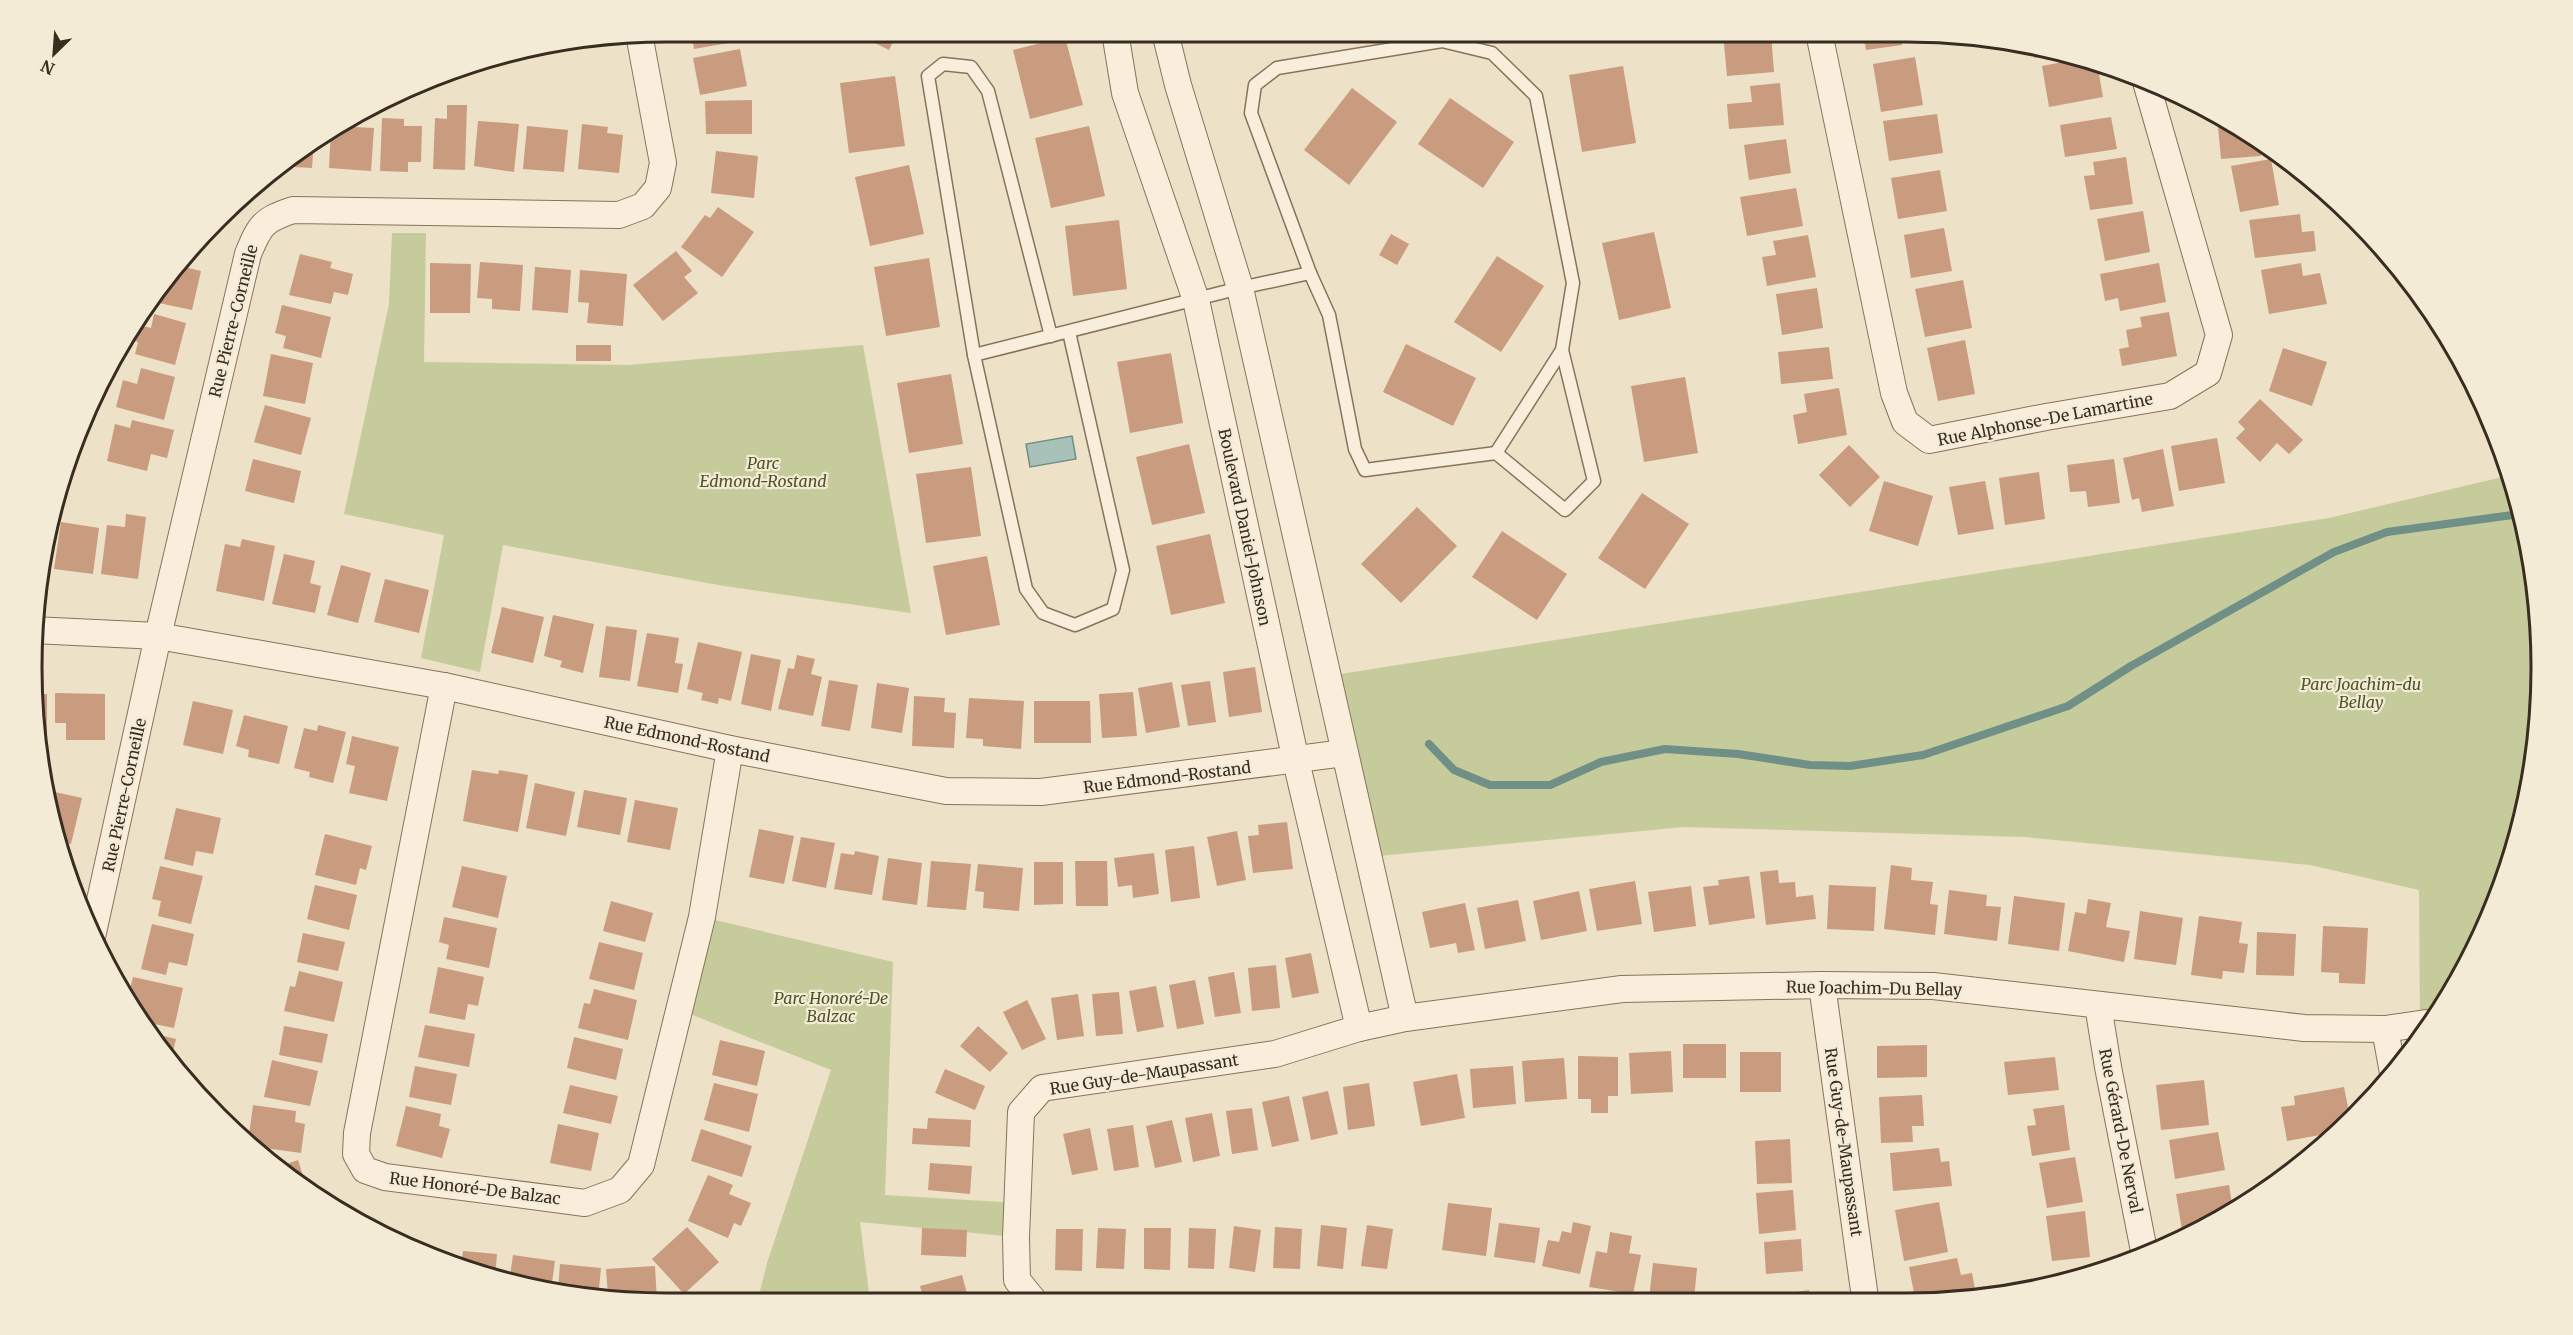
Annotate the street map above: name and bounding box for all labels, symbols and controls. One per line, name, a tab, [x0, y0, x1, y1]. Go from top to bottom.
north arrow	[24, 24, 84, 84]
text: N	[37, 56, 58, 79]
street label: Rue Pierre-Corneille	[204, 243, 262, 399]
street label: Rue Alphonse-De Lamartine	[1936, 388, 2154, 450]
street label: Boulevard Daniel-Johnson	[1214, 426, 1276, 628]
park label: Parc Edmond-Rostand	[699, 453, 827, 491]
park label: Parc Joachim-du Bellay	[2301, 674, 2421, 712]
street label: Rue Edmond-Rostand	[602, 712, 772, 766]
street label: Rue Pierre-Corneille	[98, 716, 150, 874]
street label: Rue Edmond-Rostand	[1082, 757, 1252, 797]
street label: Rue Joachim-Du Bellay	[1786, 976, 1963, 1000]
park label: Parc Honoré-De Balzac	[774, 988, 888, 1026]
street label: Rue Guy-de-Maupassant	[1821, 1046, 1867, 1239]
street label: Rue Gérard-De Nerval	[2095, 1047, 2147, 1215]
street label: Rue Guy-de-Maupassant	[1048, 1049, 1240, 1099]
street label: Rue Honoré-De Balzac	[388, 1168, 562, 1208]

